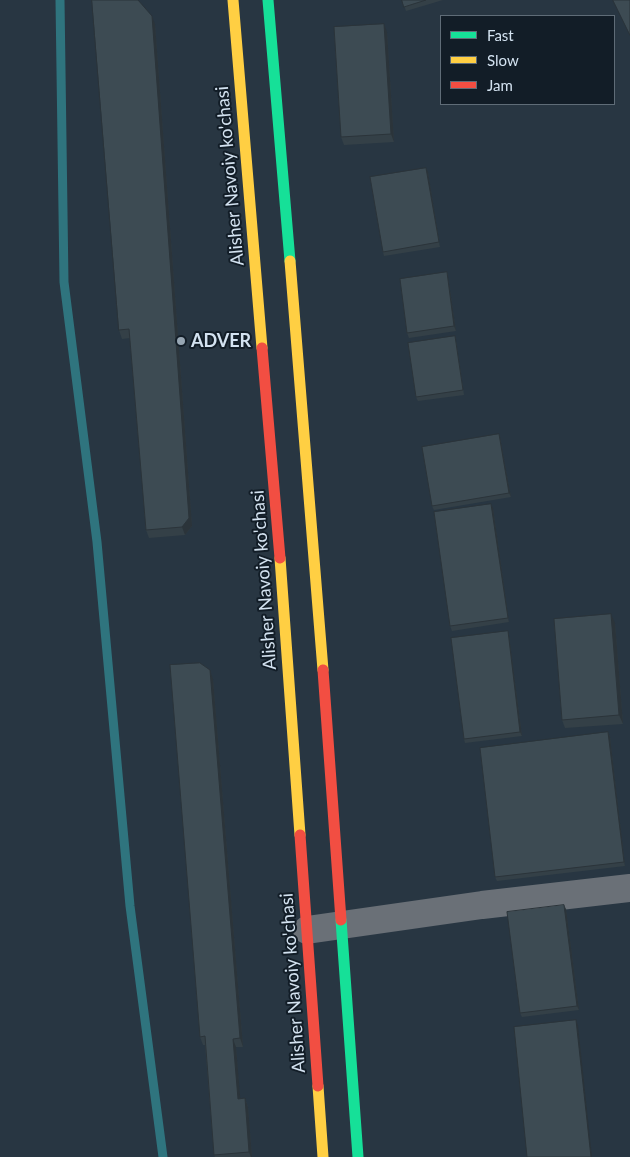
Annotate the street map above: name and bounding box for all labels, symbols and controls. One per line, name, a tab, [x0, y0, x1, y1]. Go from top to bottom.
legend	[440, 15, 615, 105]
text: Fast	[487, 26, 514, 44]
text: Slow	[487, 51, 519, 69]
text: Jam	[487, 76, 513, 94]
street label: Alisher Navoiy ko'chasi	[211, 85, 249, 267]
place label: ADVER	[191, 330, 251, 352]
marker: ADVER	[175, 335, 187, 347]
street label: Alisher Navoiy ko'chasi	[247, 489, 281, 671]
street label: Alisher Navoiy ko'chasi	[276, 892, 310, 1074]

